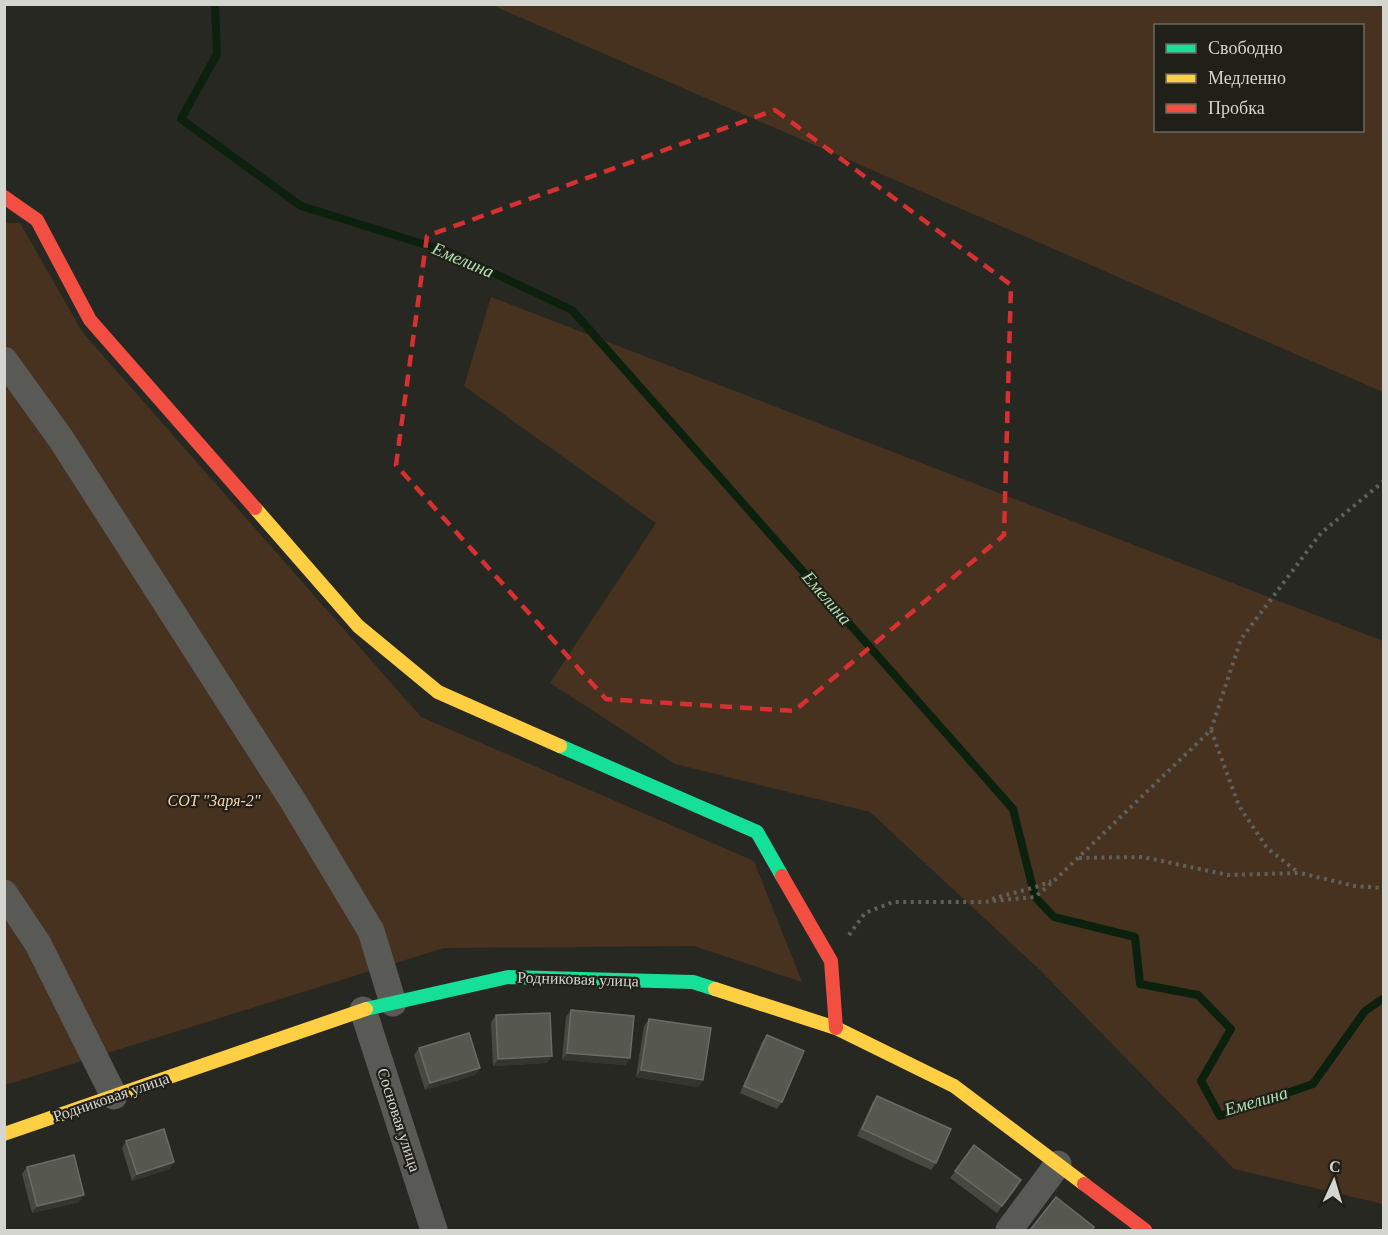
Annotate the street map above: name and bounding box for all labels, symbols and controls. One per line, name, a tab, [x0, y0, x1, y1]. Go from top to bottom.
legend	[1154, 24, 1364, 132]
text: Свободно	[1208, 38, 1283, 58]
text: Медленно	[1208, 68, 1286, 88]
text: Пробка	[1208, 98, 1265, 118]
water label: Емелина	[428, 238, 497, 282]
water label: Емелина	[798, 566, 856, 629]
park label: СОТ "Заря-2"	[167, 792, 261, 810]
street label: Родниковая улица	[517, 968, 639, 991]
street label: Сосновая улица	[373, 1066, 424, 1174]
street label: Родниковая улица	[51, 1069, 172, 1126]
water label: Емелина	[1221, 1082, 1290, 1120]
north arrow	[1304, 1151, 1364, 1211]
text: С	[1329, 1158, 1341, 1175]

